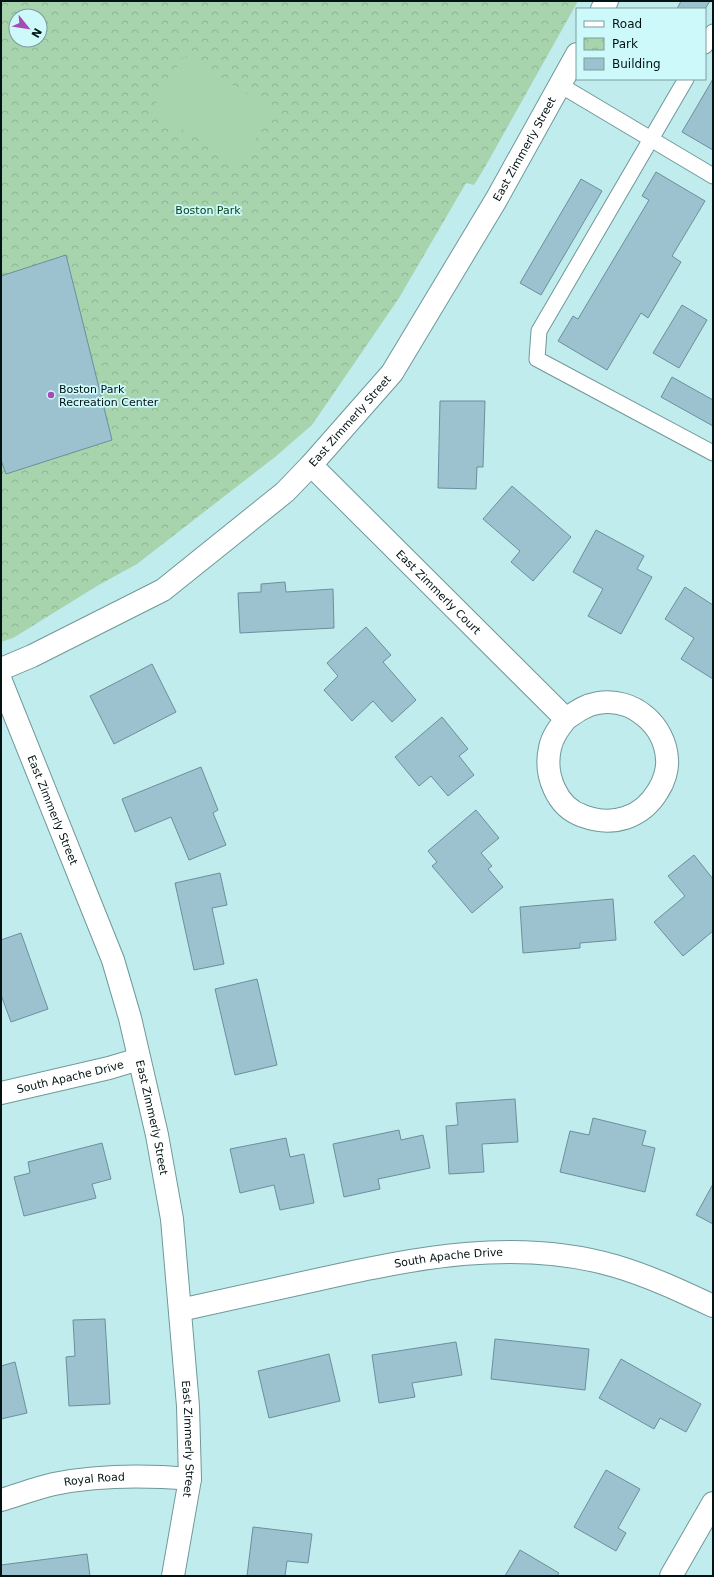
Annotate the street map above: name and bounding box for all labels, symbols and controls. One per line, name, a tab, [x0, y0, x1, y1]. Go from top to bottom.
north arrow	[8, 8, 48, 48]
legend	[576, 8, 706, 80]
text: Road	[612, 17, 642, 31]
text: N	[28, 26, 44, 40]
text: Park	[612, 37, 638, 51]
text: Building	[612, 57, 661, 71]
street label: East Zimmerly Street	[490, 94, 559, 203]
park label: Boston Park	[175, 204, 241, 217]
street label: East Zimmerly Street	[306, 372, 394, 469]
place label: Boston Park Recreation Center	[59, 383, 159, 409]
marker: Boston Park Recreation Center	[46, 390, 56, 400]
street label: East Zimmerly Court	[394, 547, 484, 637]
street label: East Zimmerly Street	[25, 753, 81, 867]
street label: South Apache Drive	[15, 1057, 125, 1096]
street label: East Zimmerly Street	[133, 1059, 171, 1177]
street label: South Apache Drive	[393, 1245, 503, 1270]
street label: East Zimmerly Street	[179, 1380, 197, 1499]
street label: Royal Road	[63, 1470, 125, 1489]

